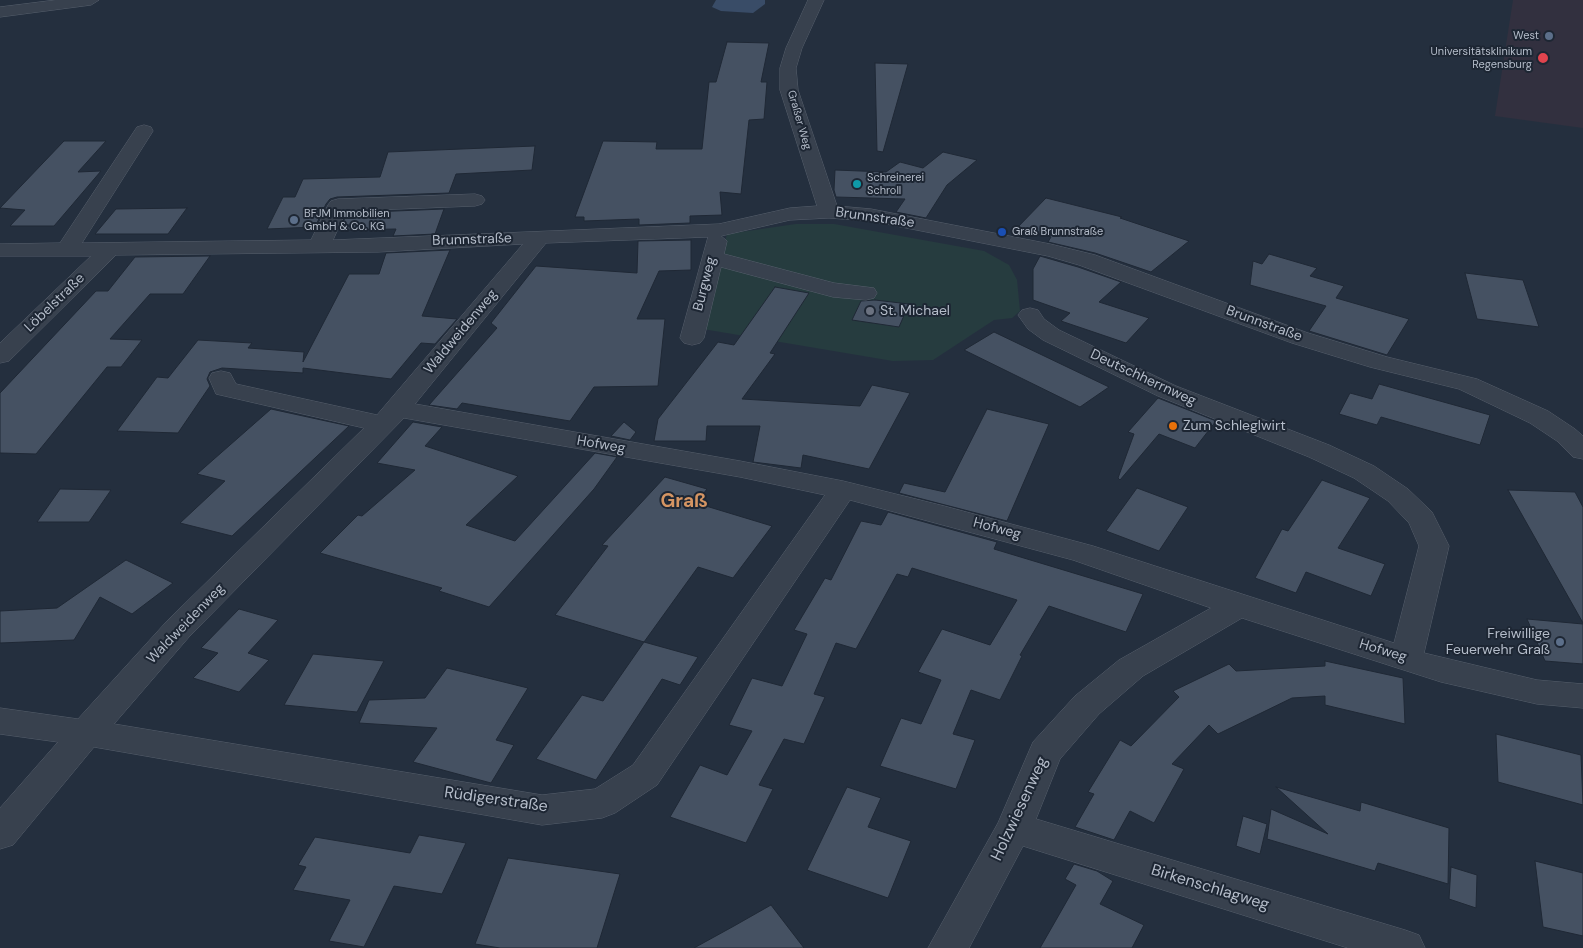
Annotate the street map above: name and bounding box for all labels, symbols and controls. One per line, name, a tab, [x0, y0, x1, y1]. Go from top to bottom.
place label: West	[1513, 29, 1539, 43]
marker: West	[1543, 30, 1555, 42]
place label: Universitätsklinikum Regensburg	[1431, 45, 1532, 71]
marker: Universitätsklinikum Regensburg	[1536, 51, 1550, 65]
street label: Graßer Weg	[784, 89, 814, 151]
place label: Schreinerei Schroll	[867, 171, 924, 197]
marker: Schreinerei Schroll	[851, 178, 863, 190]
street label: Brunnstraße	[834, 204, 916, 232]
place label: BFJM Immobilien GmbH & Co. KG	[304, 207, 389, 233]
marker: BFJM Immobilien GmbH & Co. KG	[288, 214, 300, 226]
place label: Graß Brunnstraße	[1012, 225, 1103, 239]
marker: Graß Brunnstraße	[996, 226, 1008, 238]
street label: Brunnstraße	[432, 230, 512, 250]
street label: Burgweg	[690, 255, 720, 313]
street label: Löbelstraße	[21, 270, 89, 336]
street label: Waldweidenweg	[421, 286, 501, 378]
street label: Brunnstraße	[1224, 302, 1304, 346]
place label: St. Michael	[880, 303, 950, 319]
marker: St. Michael	[864, 305, 876, 317]
street label: Deutschherrnweg	[1087, 346, 1199, 410]
place label: Zum Schleglwirt	[1183, 418, 1286, 434]
marker: Zum Schleglwirt	[1167, 420, 1179, 432]
street label: Hofweg	[576, 432, 626, 458]
district label: Graß	[660, 491, 708, 513]
street label: Hofweg	[971, 515, 1023, 543]
street label: Waldweidenweg	[143, 580, 229, 668]
place label: Freiwillige Feuerwehr Graß	[1446, 626, 1550, 658]
street label: Hofweg	[1357, 636, 1409, 666]
marker: Freiwillige Feuerwehr Graß	[1554, 636, 1566, 648]
street label: Holzwiesenweg	[988, 754, 1052, 864]
street label: Rüdigerstraße	[443, 783, 549, 817]
street label: Birkenschlagweg	[1149, 861, 1271, 915]

